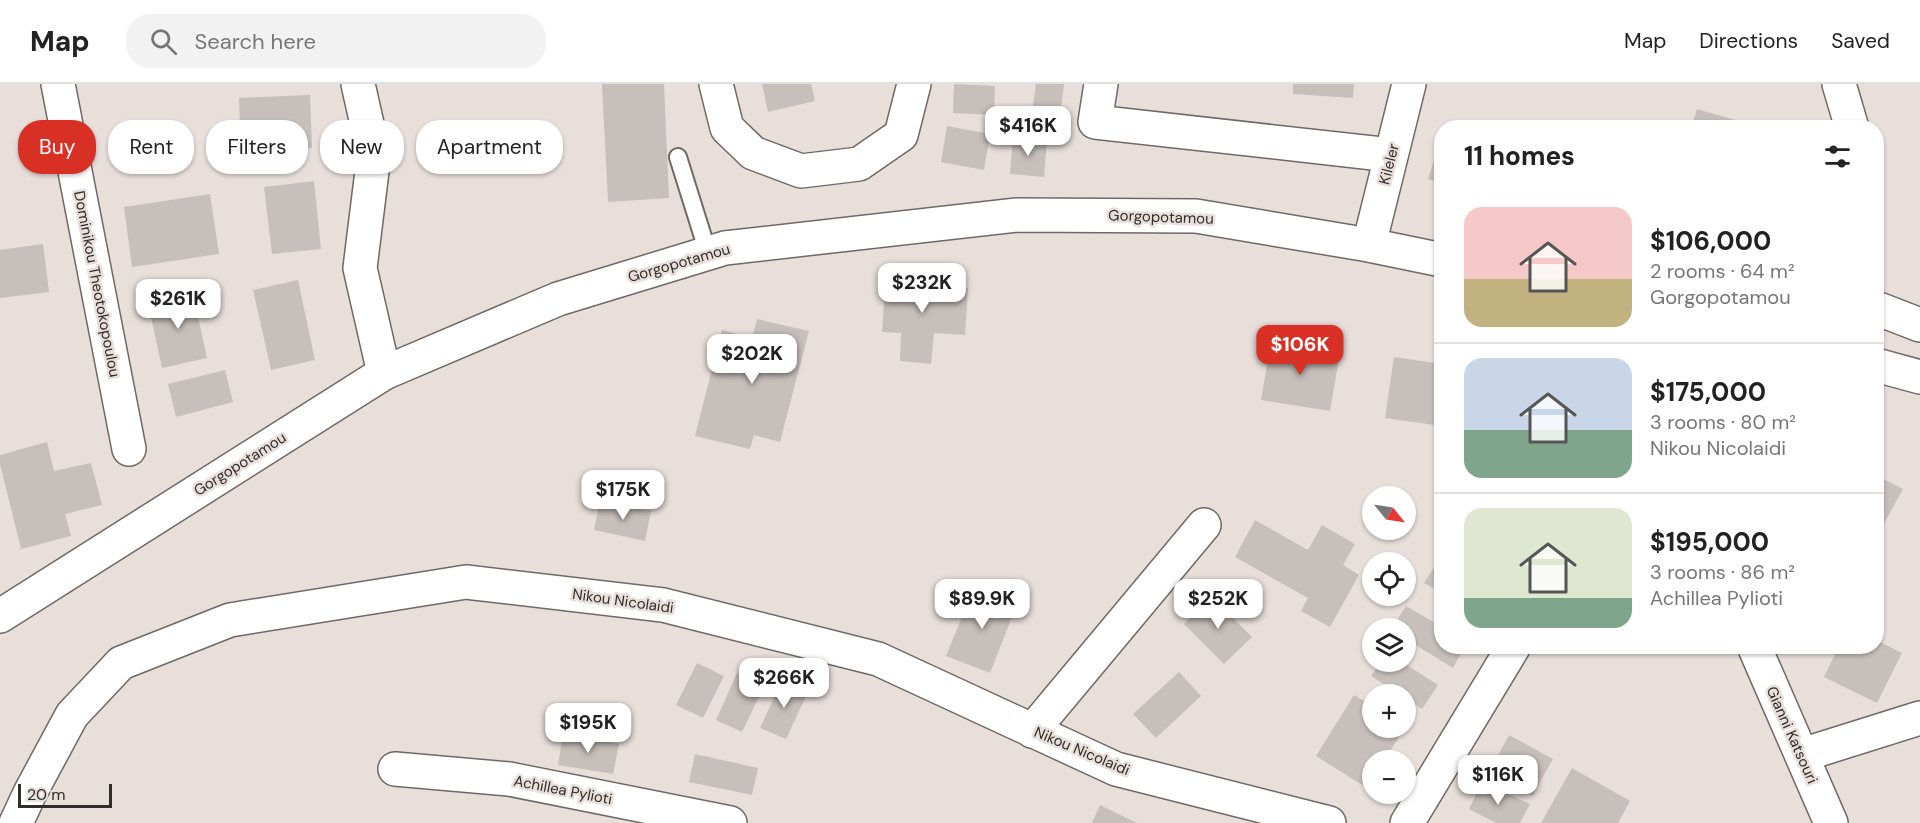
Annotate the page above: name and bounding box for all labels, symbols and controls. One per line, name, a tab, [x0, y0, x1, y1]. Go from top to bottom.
search box	[126, 14, 546, 68]
text: Map	[30, 23, 90, 60]
icon: search	[147, 25, 180, 58]
text: Search here	[195, 27, 316, 56]
text: Map	[1624, 27, 1666, 55]
text: Directions	[1699, 27, 1798, 55]
text: Saved	[1831, 27, 1890, 55]
pin: $416K	[986, 106, 1070, 157]
text: $416K	[999, 112, 1057, 138]
chip: Buy	[18, 120, 96, 174]
chip: Rent	[108, 120, 194, 174]
chip: Filters	[206, 120, 308, 174]
chip: New	[320, 120, 404, 174]
chip: Apartment	[416, 120, 563, 174]
text: 11 homes	[1464, 139, 1575, 173]
icon: filters	[1821, 140, 1854, 173]
street label: Kileler	[1374, 141, 1404, 187]
street label: Dominikou Theotokopoulou	[69, 189, 125, 379]
street label: Gorgopotamou	[1108, 205, 1214, 229]
text: $106,000	[1650, 224, 1771, 258]
icon: home	[1512, 231, 1584, 303]
street label: Gorgopotamou	[626, 239, 732, 287]
text: 2 rooms · 64 m²	[1650, 258, 1794, 284]
pin: $232K	[880, 263, 964, 314]
text: $232K	[892, 269, 952, 295]
pin: $261K	[136, 279, 220, 330]
text: Gorgopotamou	[1650, 284, 1791, 310]
text: $261K	[150, 285, 206, 311]
pin: $106K	[1258, 325, 1342, 376]
text: $106K	[1270, 331, 1330, 357]
pin: $202K	[710, 334, 794, 385]
text: $202K	[721, 340, 783, 366]
text: $175,000	[1650, 375, 1766, 409]
icon: home	[1512, 382, 1584, 454]
text: 3 rooms · 80 m²	[1650, 409, 1796, 435]
street label: Gorgopotamou	[190, 428, 290, 500]
text: Nikou Nicolaidi	[1650, 435, 1786, 461]
pin: $175K	[581, 470, 665, 521]
text: $175K	[595, 476, 651, 502]
north arrow	[1362, 486, 1416, 540]
map controls	[1362, 486, 1416, 804]
text: $195,000	[1650, 525, 1769, 559]
icon: home	[1512, 532, 1584, 604]
button: locate	[1362, 552, 1416, 606]
text: 3 rooms · 86 m²	[1650, 559, 1795, 585]
pin: $89.9K	[933, 579, 1031, 630]
pin: $252K	[1176, 579, 1260, 630]
street label: Nikou Nicolaidi	[571, 584, 675, 618]
text: $89.9K	[949, 585, 1015, 611]
text: $252K	[1188, 585, 1248, 611]
text: Achillea Pylioti	[1650, 585, 1783, 611]
button: layers	[1362, 618, 1416, 672]
pin: $266K	[742, 658, 826, 709]
text: $266K	[753, 664, 815, 690]
street label: Gianni Katsouri	[1762, 683, 1822, 787]
button: +	[1362, 684, 1416, 738]
pin: $195K	[546, 703, 630, 754]
text: $195K	[559, 709, 617, 735]
street label: Nikou Nicolaidi	[1031, 722, 1133, 780]
button: −	[1362, 750, 1416, 804]
pin: $116K	[1456, 755, 1540, 806]
text: $116K	[1472, 761, 1524, 787]
street label: Achillea Pylioti	[512, 771, 614, 809]
scale bar	[18, 781, 112, 808]
text: 20 m	[27, 784, 66, 805]

